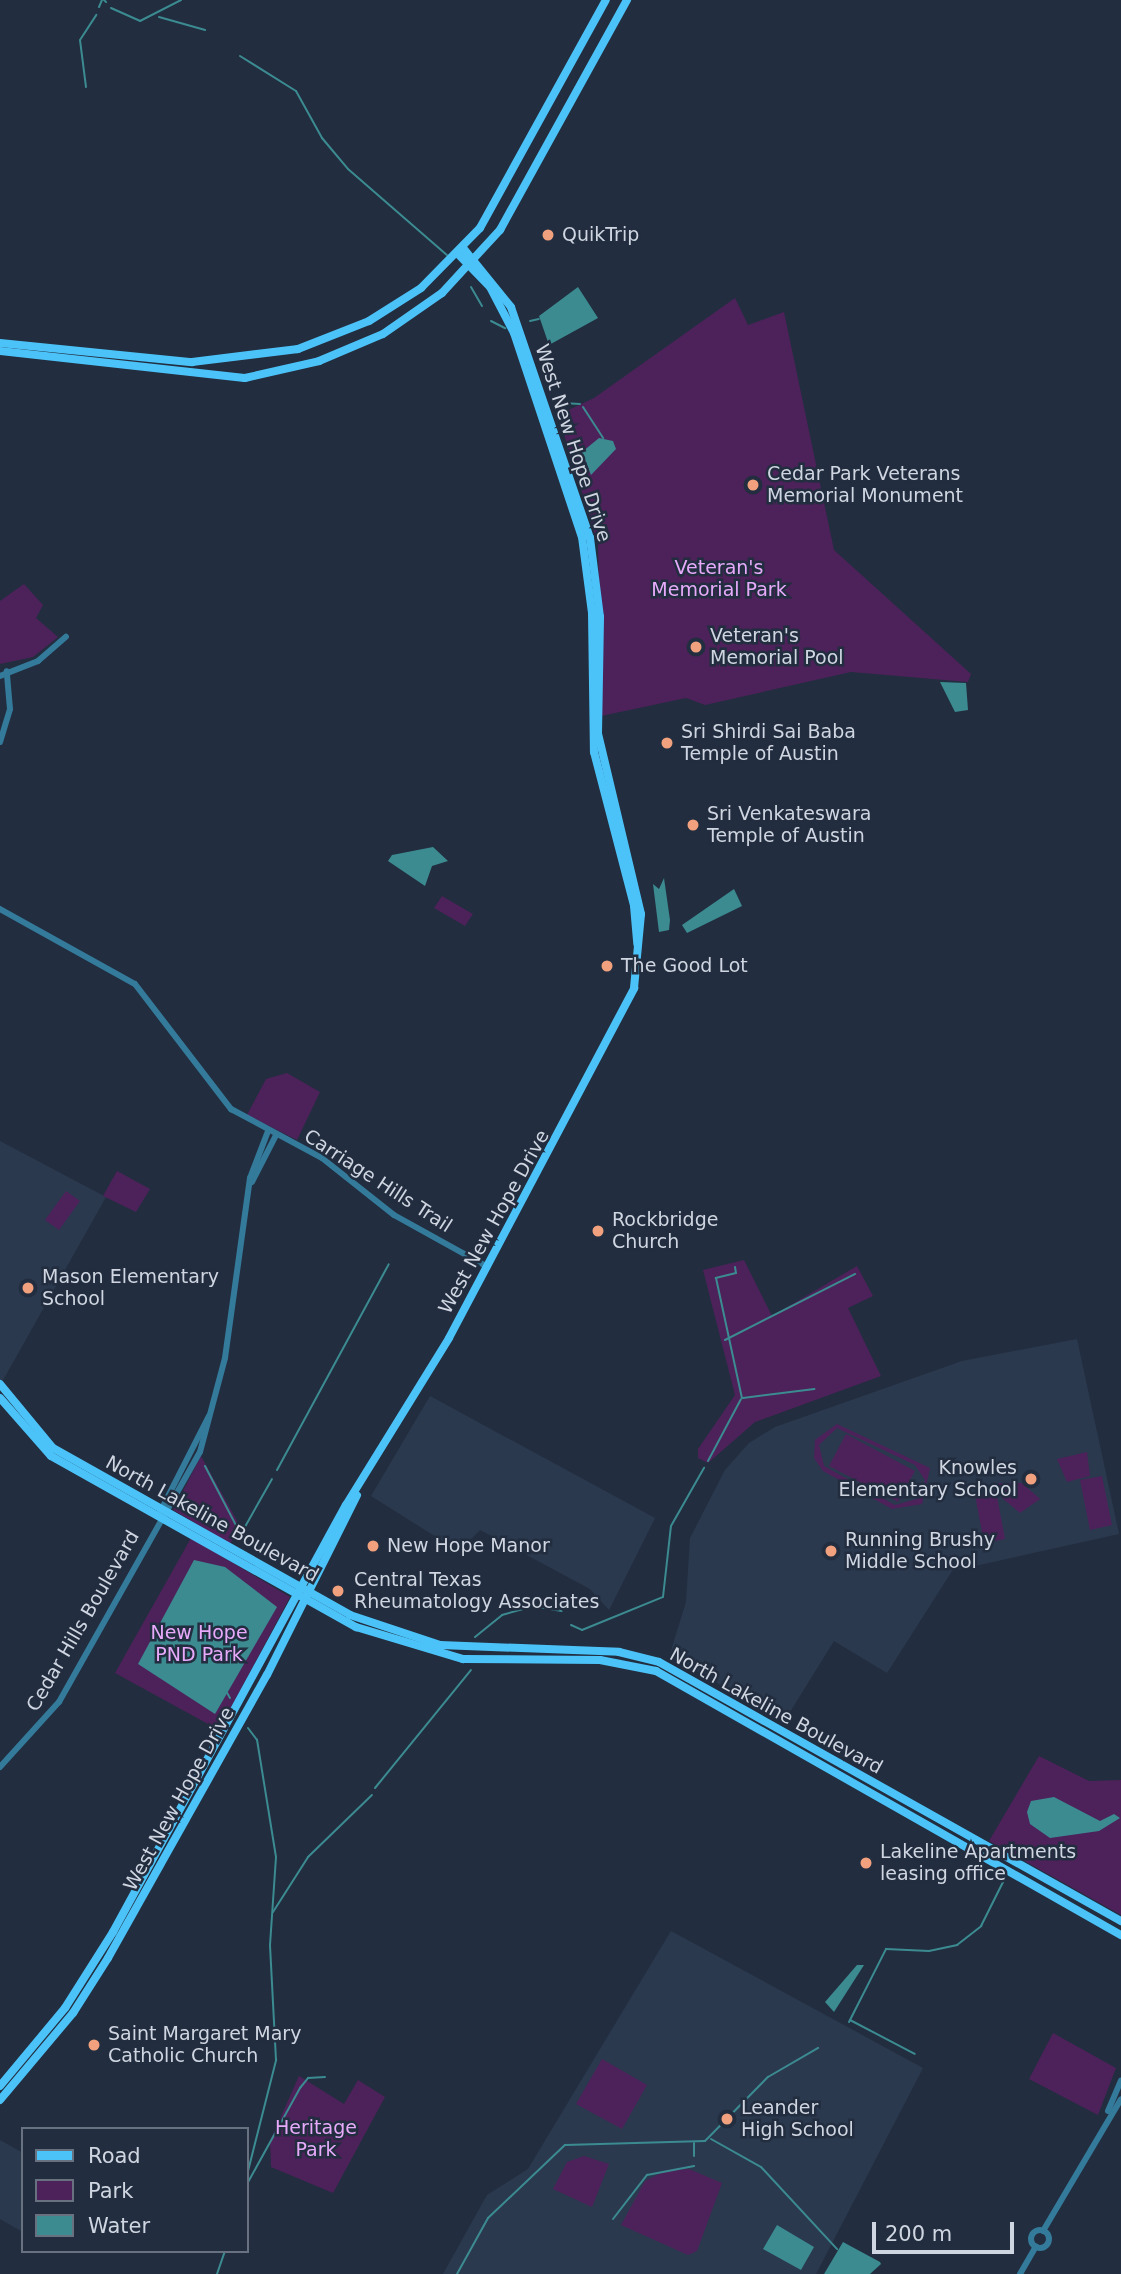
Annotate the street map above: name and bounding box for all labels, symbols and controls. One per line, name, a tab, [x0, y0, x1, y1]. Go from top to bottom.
place label: QuikTrip	[562, 224, 639, 246]
marker: QuikTrip	[540, 227, 556, 243]
street label: West New Hope Drive	[530, 341, 616, 545]
place label: Cedar Park Veterans Memorial Monument	[767, 463, 963, 507]
marker: Cedar Park Veterans Memorial Monument	[745, 477, 761, 493]
park label: Veteran's Memorial Park	[651, 557, 787, 601]
place label: Veteran's Memorial Pool	[710, 625, 844, 669]
marker: Veteran's Memorial Pool	[688, 639, 704, 655]
place label: Sri Shirdi Sai Baba Temple of Austin	[681, 721, 856, 765]
marker: Sri Shirdi Sai Baba Temple of Austin	[659, 735, 675, 751]
place label: Sri Venkateswara Temple of Austin	[707, 803, 871, 847]
marker: Sri Venkateswara Temple of Austin	[685, 817, 701, 833]
place label: The Good Lot	[621, 955, 748, 977]
marker: The Good Lot	[599, 958, 615, 974]
street label: Carriage Hills Trail	[300, 1125, 456, 1237]
street label: West New Hope Drive	[434, 1126, 554, 1318]
place label: Rockbridge Church	[612, 1209, 718, 1253]
marker: Rockbridge Church	[590, 1223, 606, 1239]
place label: Mason Elementary School	[42, 1266, 219, 1310]
marker: Mason Elementary School	[20, 1280, 36, 1296]
street label: North Lakeline Boulevard	[102, 1451, 322, 1587]
place label: Knowles Elementary School	[839, 1457, 1017, 1501]
marker: Knowles Elementary School	[1023, 1471, 1039, 1487]
street label: Cedar Hills Boulevard	[22, 1527, 144, 1715]
place label: Running Brushy Middle School	[845, 1529, 995, 1573]
place label: New Hope Manor	[387, 1535, 550, 1557]
marker: New Hope Manor	[365, 1538, 381, 1554]
marker: Running Brushy Middle School	[823, 1543, 839, 1559]
place label: Central Texas Rheumatology Associates	[354, 1569, 599, 1613]
marker: Central Texas Rheumatology Associates	[328, 1581, 348, 1601]
park label: New Hope PND Park	[150, 1622, 248, 1666]
street label: North Lakeline Boulevard	[666, 1643, 886, 1779]
street label: West New Hope Drive	[119, 1703, 239, 1895]
place label: Lakeline Apartments leasing office	[880, 1841, 1076, 1885]
marker: Lakeline Apartments leasing office	[858, 1855, 874, 1871]
place label: Saint Margaret Mary Catholic Church	[108, 2023, 301, 2067]
marker: Saint Margaret Mary Catholic Church	[86, 2037, 102, 2053]
place label: Leander High School	[741, 2097, 854, 2141]
marker: Leander High School	[719, 2111, 735, 2127]
park label: Heritage Park	[275, 2117, 357, 2161]
legend	[21, 2127, 248, 2253]
text: Road	[88, 2144, 141, 2168]
text: Park	[88, 2179, 133, 2203]
scale bar	[876, 2208, 1018, 2252]
text: Water	[88, 2214, 150, 2238]
text: 200 m	[885, 2222, 952, 2246]

